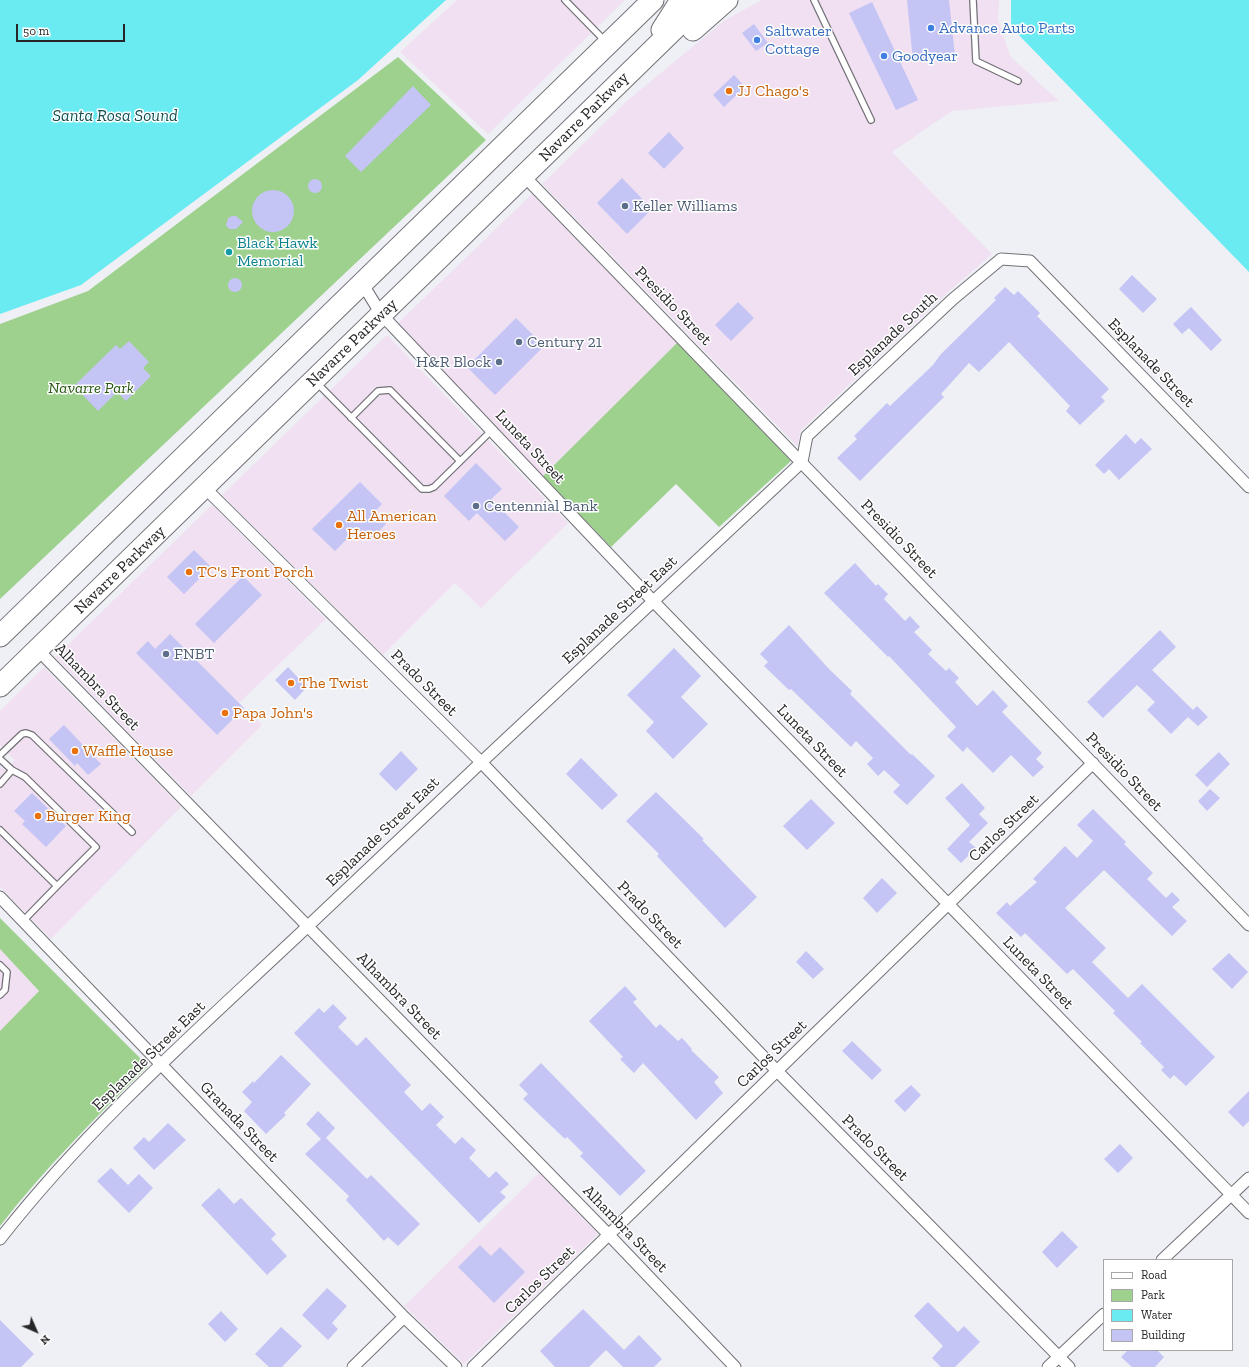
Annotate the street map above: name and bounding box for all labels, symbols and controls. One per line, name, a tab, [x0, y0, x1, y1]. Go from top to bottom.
scale bar	[18, 16, 127, 42]
place label: Advance Auto Parts	[939, 18, 1075, 38]
place label: Saltwater Cottage	[765, 21, 832, 59]
marker: Advance Auto Parts	[926, 23, 936, 33]
text: 50 m	[23, 24, 49, 38]
marker: Saltwater Cottage	[752, 35, 762, 45]
place label: Goodyear	[892, 46, 958, 66]
marker: Goodyear	[879, 51, 889, 61]
street label: Navarre Parkway	[535, 68, 633, 166]
place label: JJ Chago's	[737, 81, 809, 101]
marker: JJ Chago's	[724, 86, 734, 96]
water label: Santa Rosa Sound	[52, 106, 178, 126]
place label: Keller Williams	[633, 196, 738, 216]
marker: Keller Williams	[620, 201, 630, 211]
place label: Black Hawk Memorial	[237, 233, 318, 271]
marker: Black Hawk Memorial	[224, 247, 234, 257]
street label: Presidio Street	[631, 263, 715, 349]
street label: Esplanade South	[845, 288, 941, 380]
street label: Navarre Parkway	[303, 295, 401, 391]
street label: Esplanade Street	[1104, 315, 1198, 411]
place label: Century 21	[527, 332, 602, 352]
marker: Century 21	[514, 337, 524, 347]
place label: H&R Block	[416, 352, 491, 372]
marker: H&R Block	[494, 357, 504, 367]
park label: Navarre Park	[48, 378, 134, 398]
street label: Luneta Street	[491, 406, 569, 488]
place label: Centennial Bank	[484, 496, 598, 516]
street label: Presidio Street	[857, 496, 941, 582]
marker: Centennial Bank	[471, 501, 481, 511]
place label: All American Heroes	[347, 506, 437, 544]
marker: All American Heroes	[334, 520, 344, 530]
street label: Navarre Parkway	[71, 522, 169, 618]
street label: Esplanade Street East	[559, 552, 681, 668]
place label: TC's Front Porch	[197, 562, 314, 582]
marker: TC's Front Porch	[184, 567, 194, 577]
street label: Alhambra Street	[51, 639, 143, 735]
place label: FNBT	[174, 644, 214, 664]
street label: Prado Street	[387, 646, 461, 720]
marker: FNBT	[161, 649, 171, 659]
place label: The Twist	[299, 673, 368, 693]
marker: The Twist	[286, 678, 296, 688]
street label: Luneta Street	[773, 701, 851, 781]
place label: Papa John's	[233, 703, 313, 723]
marker: Papa John's	[220, 708, 230, 718]
street label: Presidio Street	[1082, 729, 1166, 815]
place label: Waffle House	[83, 741, 173, 761]
marker: Waffle House	[70, 746, 80, 756]
street label: Esplanade Street East	[322, 773, 444, 891]
street label: Carlos Street	[965, 790, 1043, 866]
place label: Burger King	[46, 806, 131, 826]
marker: Burger King	[33, 811, 43, 821]
street label: Prado Street	[613, 877, 687, 953]
street label: Luneta Street	[999, 933, 1077, 1013]
street label: Alhambra Street	[353, 948, 445, 1044]
street label: Esplanade Street East	[88, 997, 210, 1115]
street label: Carlos Street	[733, 1016, 811, 1092]
street label: Granada Street	[196, 1078, 282, 1166]
street label: Prado Street	[838, 1111, 912, 1185]
street label: Alhambra Street	[579, 1181, 671, 1277]
street label: Carlos Street	[501, 1242, 579, 1318]
legend	[1103, 1259, 1233, 1351]
text: Road	[1141, 1268, 1167, 1282]
text: Park	[1141, 1288, 1165, 1302]
text: Water	[1141, 1308, 1173, 1322]
north arrow	[16, 1311, 56, 1351]
text: Building	[1141, 1328, 1185, 1342]
text: N	[37, 1332, 52, 1347]

